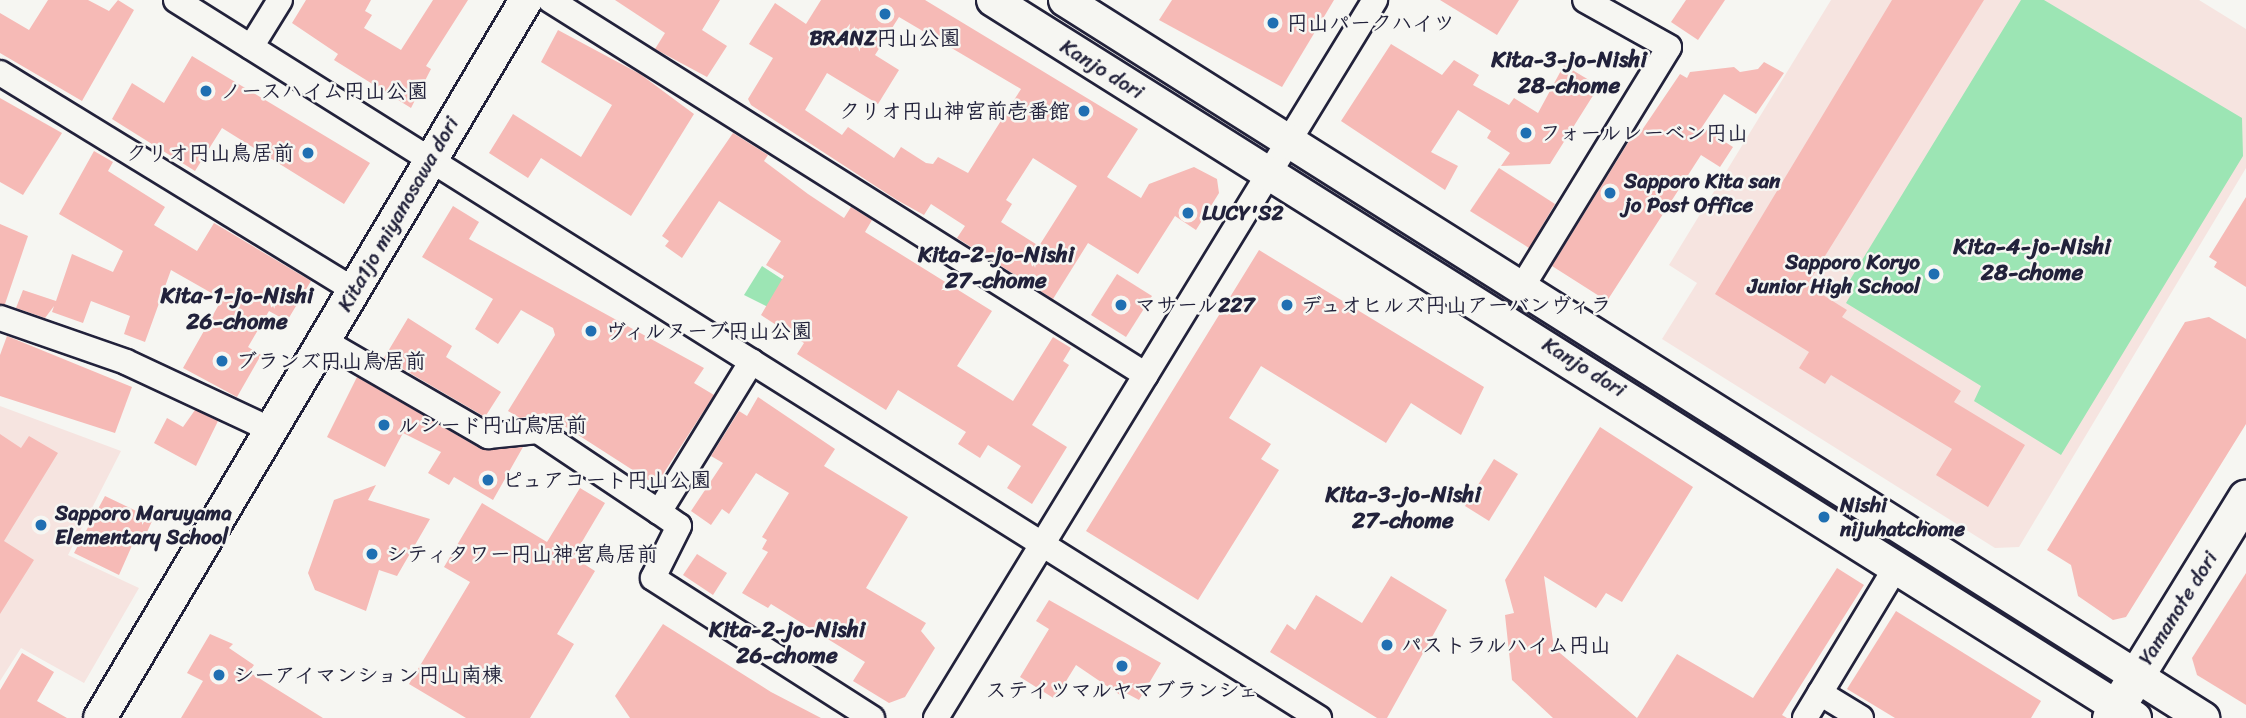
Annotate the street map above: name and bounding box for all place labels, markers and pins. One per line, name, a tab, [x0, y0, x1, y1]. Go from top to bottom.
marker: BRANZ円山公園	[877, 6, 893, 22]
place label: 円山パークハイツ	[1287, 10, 1455, 36]
marker: 円山パークハイツ	[1265, 15, 1281, 31]
place label: BRANZ円山公園	[809, 25, 961, 51]
place label: ノースハイム円山公園	[220, 78, 430, 104]
marker: ノースハイム円山公園	[198, 83, 214, 99]
place label: クリオ円山神宮前壱番館	[839, 98, 1070, 124]
marker: クリオ円山神宮前壱番館	[1076, 103, 1092, 119]
place label: フォールレーベン円山	[1540, 120, 1751, 146]
marker: フォールレーベン円山	[1518, 125, 1534, 141]
place label: クリオ円山鳥居前	[126, 140, 294, 166]
marker: クリオ円山鳥居前	[300, 145, 316, 161]
place label: Sapporo Kita san jo Post Office	[1624, 168, 1780, 218]
marker: Sapporo Kita san jo Post Office	[1602, 185, 1618, 201]
place label: LUCY'S2	[1202, 200, 1284, 226]
marker: LUCY'S2	[1180, 205, 1196, 221]
place label: Sapporo Koryo Junior High School	[1748, 249, 1920, 299]
marker: Sapporo Koryo Junior High School	[1926, 266, 1942, 282]
place label: マサール227	[1135, 292, 1255, 318]
place label: デュオヒルズ円山アーバンヴィラ	[1301, 292, 1615, 318]
marker: マサール227	[1113, 297, 1129, 313]
marker: デュオヒルズ円山アーバンヴィラ	[1279, 297, 1295, 313]
place label: ヴィルヌーブ円山公園	[605, 318, 815, 344]
marker: ヴィルヌーブ円山公園	[583, 323, 599, 339]
place label: ブランズ円山鳥居前	[236, 348, 425, 374]
marker: ブランズ円山鳥居前	[214, 353, 230, 369]
place label: ルシード円山鳥居前	[398, 412, 587, 438]
marker: ルシード円山鳥居前	[376, 417, 392, 433]
place label: ピュアコート円山公園	[502, 467, 712, 493]
marker: ピュアコート円山公園	[480, 472, 496, 488]
place label: Nishi nijuhatchome	[1840, 492, 1965, 542]
place label: Sapporo Maruyama Elementary School	[55, 500, 232, 550]
marker: Nishi nijuhatchome	[1814, 507, 1834, 527]
marker: Sapporo Maruyama Elementary School	[33, 517, 49, 533]
place label: シティタワー円山神宮鳥居前	[386, 541, 659, 567]
marker: シティタワー円山神宮鳥居前	[364, 546, 380, 562]
place label: パストラルハイム円山	[1401, 632, 1611, 658]
marker: パストラルハイム円山	[1379, 637, 1395, 653]
marker: ステイツマルヤマブランシェ	[1114, 658, 1130, 674]
place label: シーアイマンション円山南棟	[233, 662, 506, 688]
marker: シーアイマンション円山南棟	[211, 667, 227, 683]
place label: ステイツマルヤマブランシェ	[986, 677, 1258, 703]

